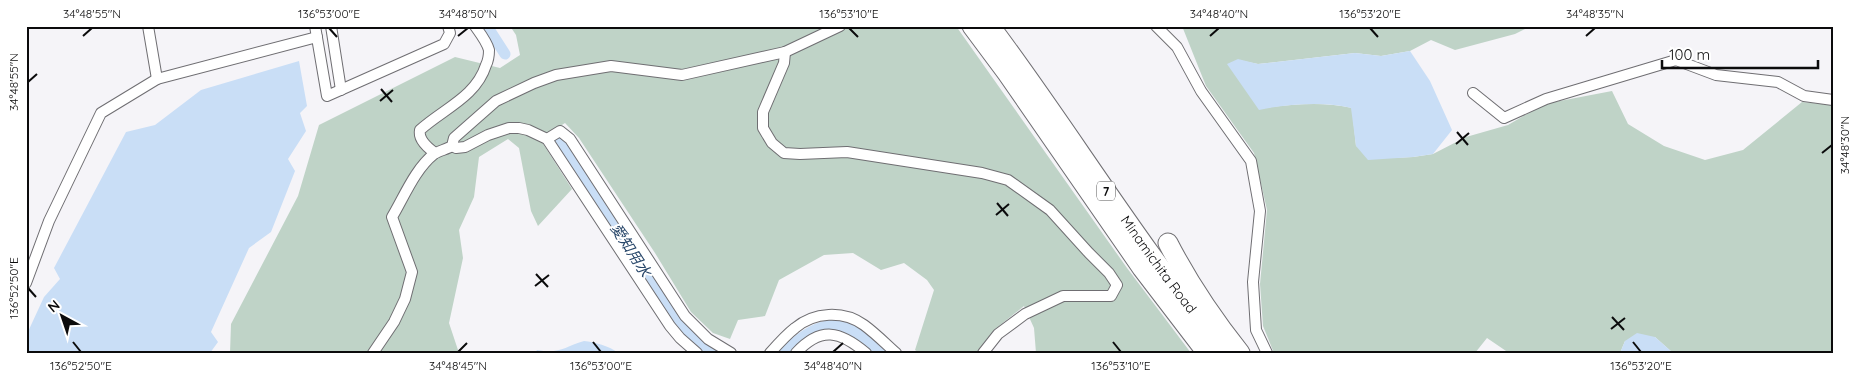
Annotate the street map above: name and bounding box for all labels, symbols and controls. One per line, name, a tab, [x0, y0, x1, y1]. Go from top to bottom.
text: 34°48'55"N	[63, 6, 121, 21]
text: 136°53'00"E	[298, 6, 360, 21]
text: 34°48'50"N	[439, 6, 497, 21]
text: 136°53'10"E	[819, 6, 879, 21]
text: 34°48'40"N	[1190, 6, 1248, 21]
text: 136°53'20"E	[1339, 6, 1401, 21]
text: 34°48'35"N	[1566, 6, 1624, 21]
scale bar	[1662, 38, 1818, 70]
text: 100 m	[1669, 45, 1710, 64]
text: 34°48'55"N	[6, 53, 21, 111]
text: 34°48'30"N	[1837, 116, 1852, 174]
road number: 7	[1097, 182, 1115, 200]
street label: Minamichita Road	[1117, 212, 1200, 317]
water label: 愛知用水	[607, 220, 656, 282]
text: 136°52'50"E	[6, 257, 21, 319]
north arrow	[38, 292, 88, 342]
text: N	[44, 296, 63, 316]
text: 136°52'50"E	[50, 358, 112, 373]
text: 34°48'45"N	[429, 358, 487, 373]
text: 136°53'00"E	[570, 358, 632, 373]
text: 34°48'40"N	[804, 358, 862, 373]
text: 136°53'10"E	[1091, 358, 1151, 373]
text: 136°53'20"E	[1610, 358, 1672, 373]

